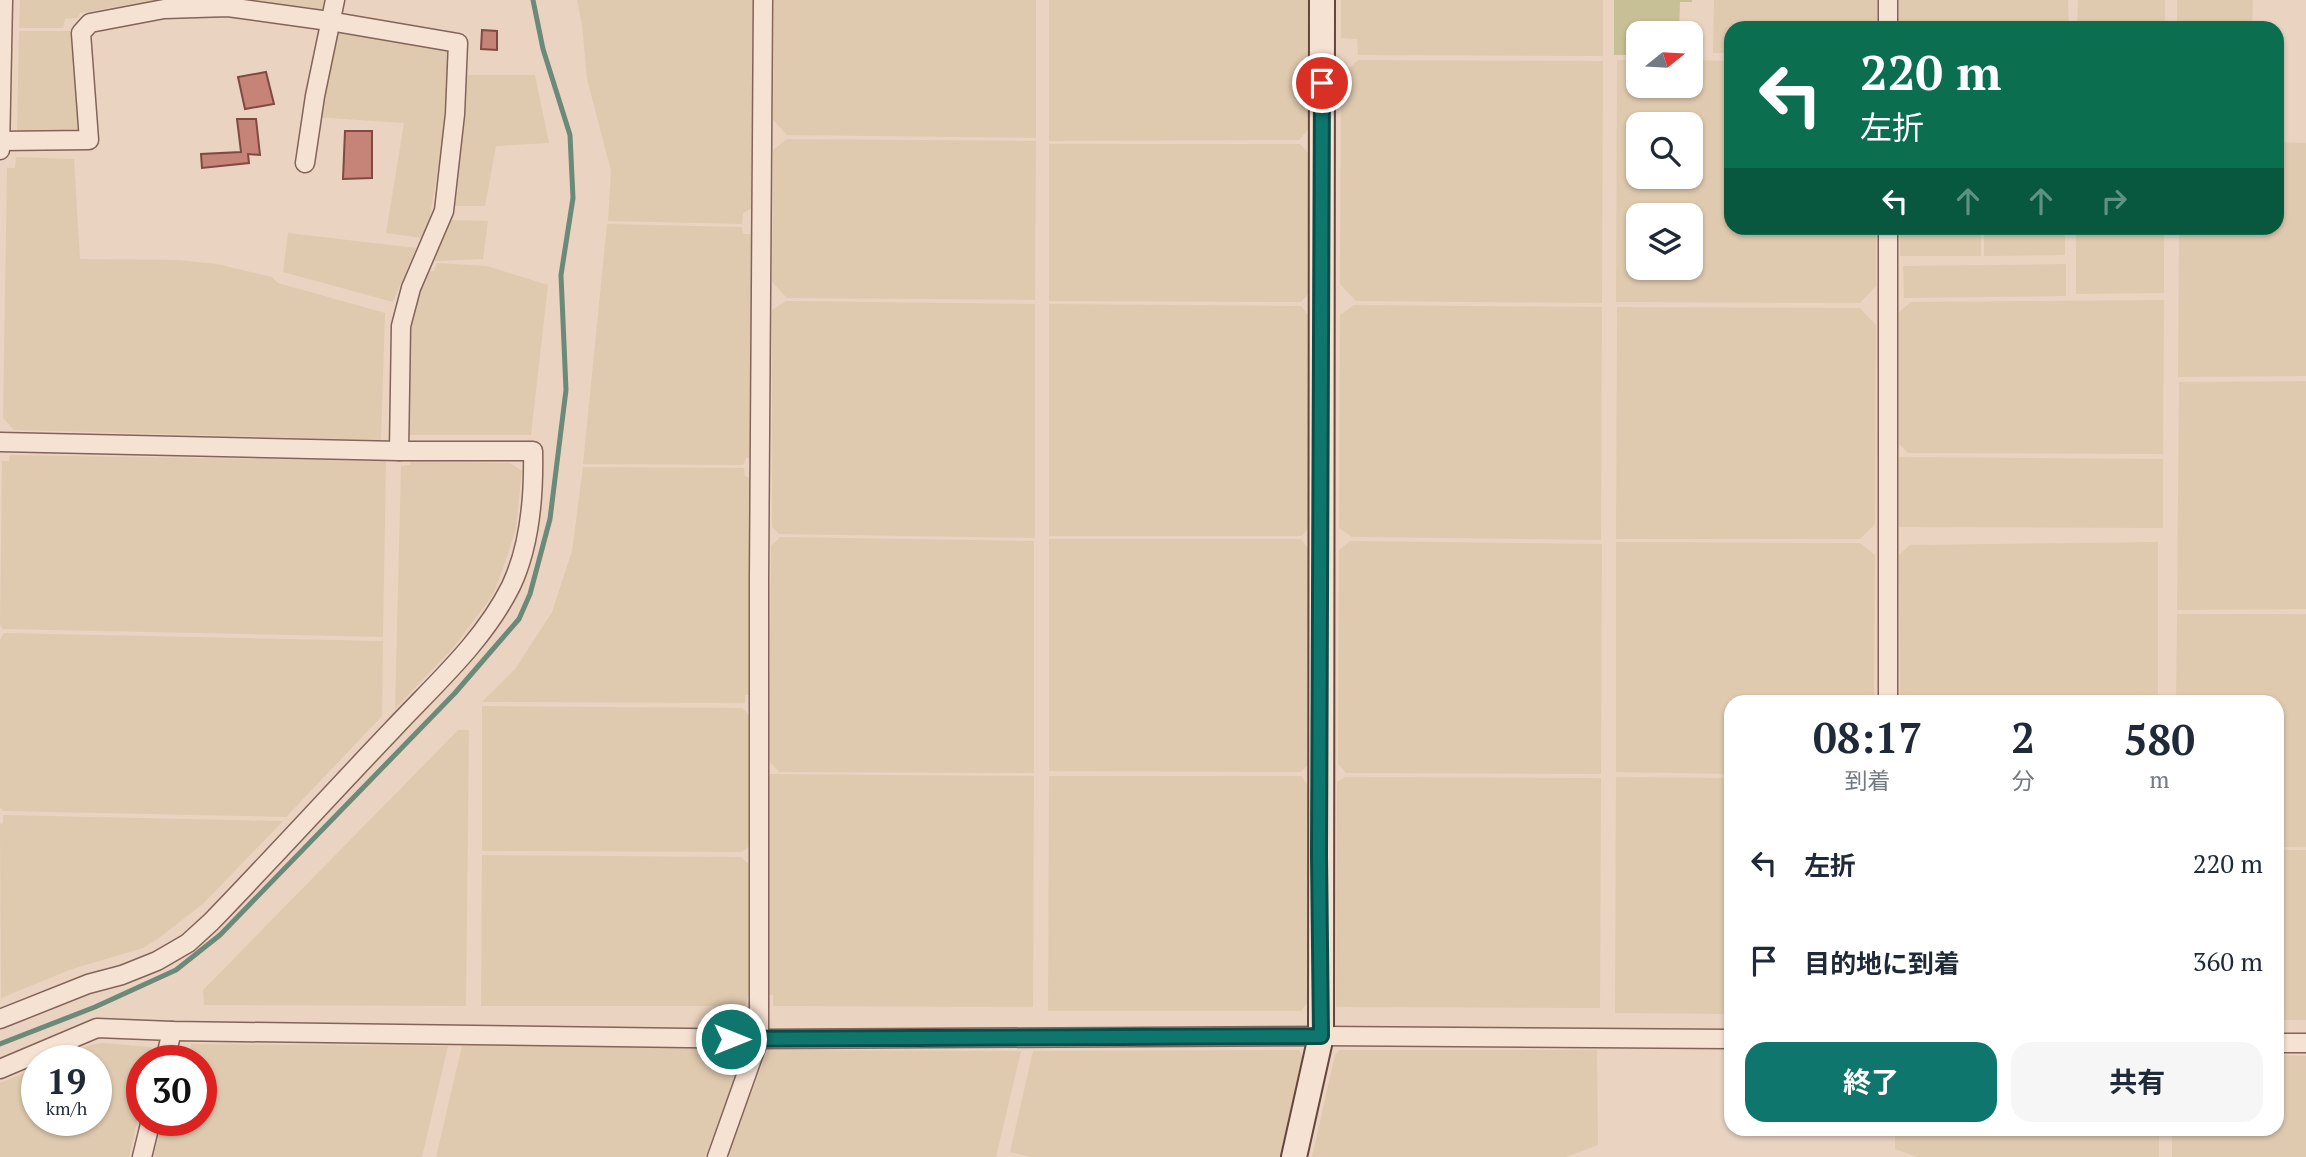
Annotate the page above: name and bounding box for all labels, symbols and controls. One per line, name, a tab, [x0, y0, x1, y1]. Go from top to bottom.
north arrow	[1626, 21, 1703, 98]
map controls	[1626, 21, 1703, 280]
text: 220 m	[1860, 39, 2002, 104]
icon: left	[1745, 49, 1836, 140]
pin	[1292, 53, 1352, 113]
icon: arrive	[1303, 64, 1341, 102]
text: 左折	[1860, 106, 1924, 148]
button: search	[1626, 112, 1703, 189]
icon: left	[1876, 182, 1914, 220]
icon: ahead	[1949, 182, 1987, 220]
icon: ahead	[2022, 182, 2060, 220]
icon: right	[2095, 182, 2133, 220]
button: layers	[1626, 203, 1703, 280]
text: 08:17	[1813, 709, 1922, 765]
text: 2	[2011, 709, 2035, 765]
text: 580	[2124, 711, 2195, 767]
text: m	[2150, 764, 2169, 795]
text: 到着	[1845, 765, 1891, 796]
text: 分	[2012, 765, 2035, 796]
icon: left	[1745, 844, 1783, 882]
text: 220 m	[2193, 846, 2263, 880]
text: 左折	[1804, 848, 1856, 882]
icon: arrive	[1745, 942, 1783, 980]
text: 360 m	[2193, 944, 2263, 978]
text: 目的地に到着	[1804, 946, 1960, 980]
position arrow	[694, 1002, 768, 1076]
button: 終了	[1745, 1042, 1997, 1122]
button: 共有	[2011, 1042, 2263, 1122]
speed limit sign: 30	[126, 1045, 217, 1136]
text: 19	[47, 1058, 86, 1104]
text: km/h	[46, 1096, 87, 1120]

